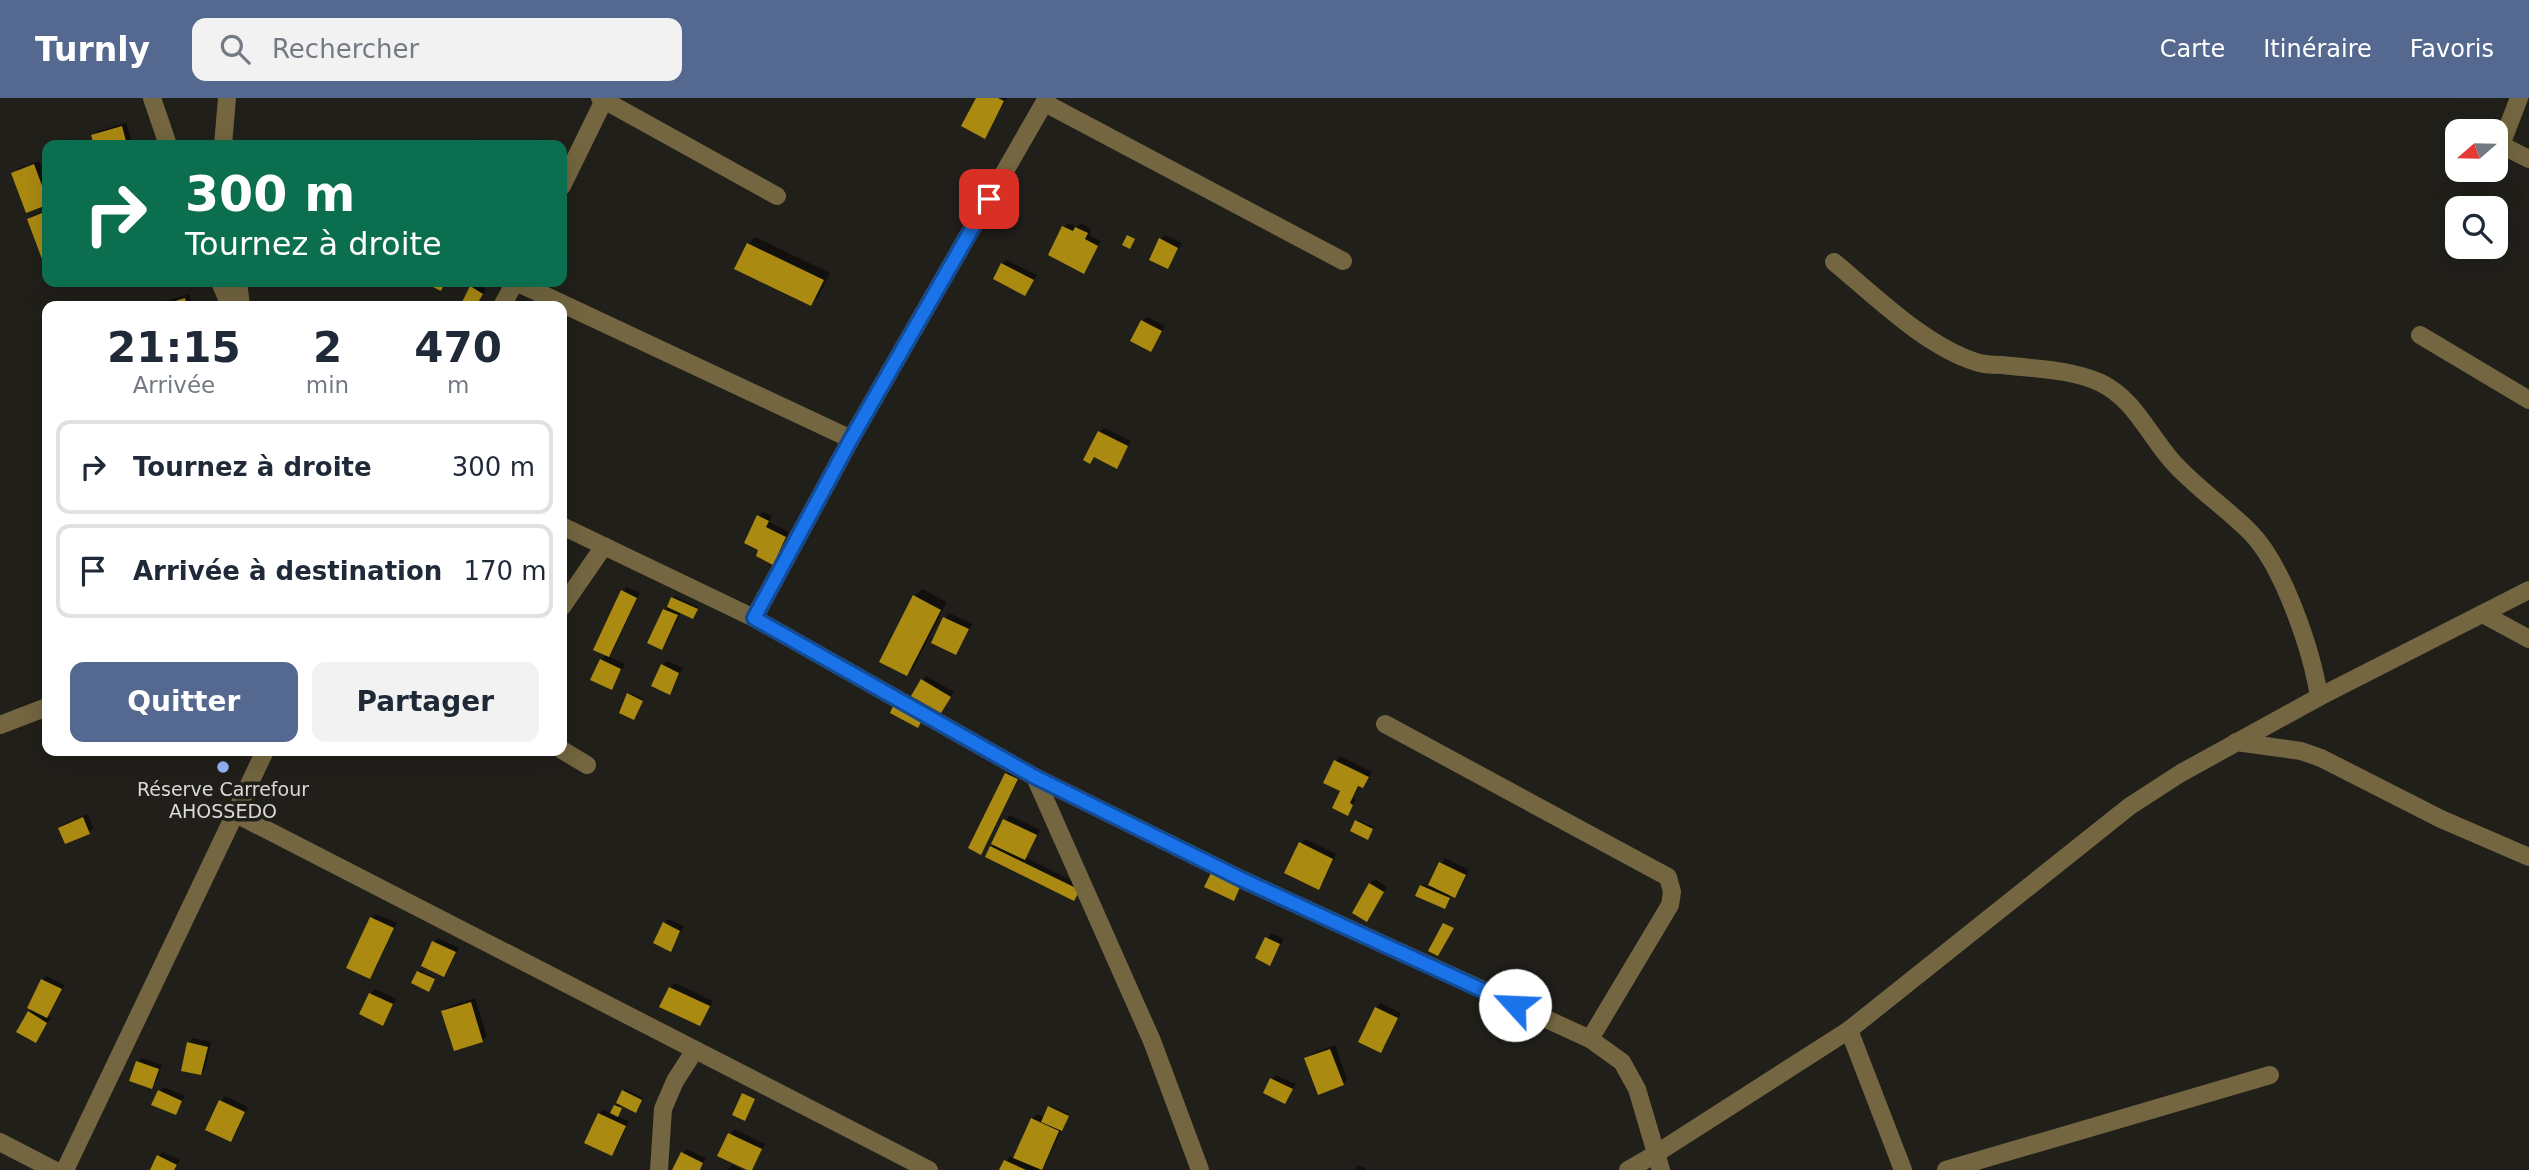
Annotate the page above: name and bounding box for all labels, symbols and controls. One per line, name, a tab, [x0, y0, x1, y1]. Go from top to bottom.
search box	[192, 18, 682, 81]
text: Turnly	[35, 30, 150, 69]
icon: search	[216, 30, 254, 68]
text: Rechercher	[272, 34, 419, 64]
text: Carte	[2160, 35, 2225, 63]
text: Itinéraire	[2263, 35, 2372, 63]
text: Favoris	[2410, 35, 2494, 63]
north arrow	[2445, 119, 2508, 182]
map controls	[2445, 119, 2508, 259]
text: 300 m	[185, 166, 355, 223]
icon: right	[70, 168, 161, 259]
pin	[959, 169, 1019, 229]
icon: arrive	[970, 180, 1008, 218]
button: search	[2445, 196, 2508, 259]
text: Tournez à droite	[185, 225, 442, 263]
text: 21:15	[107, 323, 241, 372]
text: 2	[313, 323, 342, 372]
text: 470	[414, 323, 502, 372]
text: Arrivée	[133, 372, 215, 398]
text: min	[306, 372, 349, 398]
text: m	[447, 372, 469, 398]
icon: right	[74, 448, 112, 486]
text: Tournez à droite	[133, 452, 372, 482]
text: 300 m	[452, 452, 535, 482]
icon: arrive	[74, 552, 112, 590]
text: Arrivée à destination	[133, 556, 442, 586]
text: 170 m	[463, 556, 547, 586]
button: Quitter	[70, 662, 298, 742]
button: Partager	[312, 662, 539, 742]
marker: Réserve Carrefour AHOSSEDO	[215, 759, 231, 775]
place label: Réserve Carrefour AHOSSEDO	[137, 778, 309, 822]
position arrow	[1478, 968, 1552, 1042]

